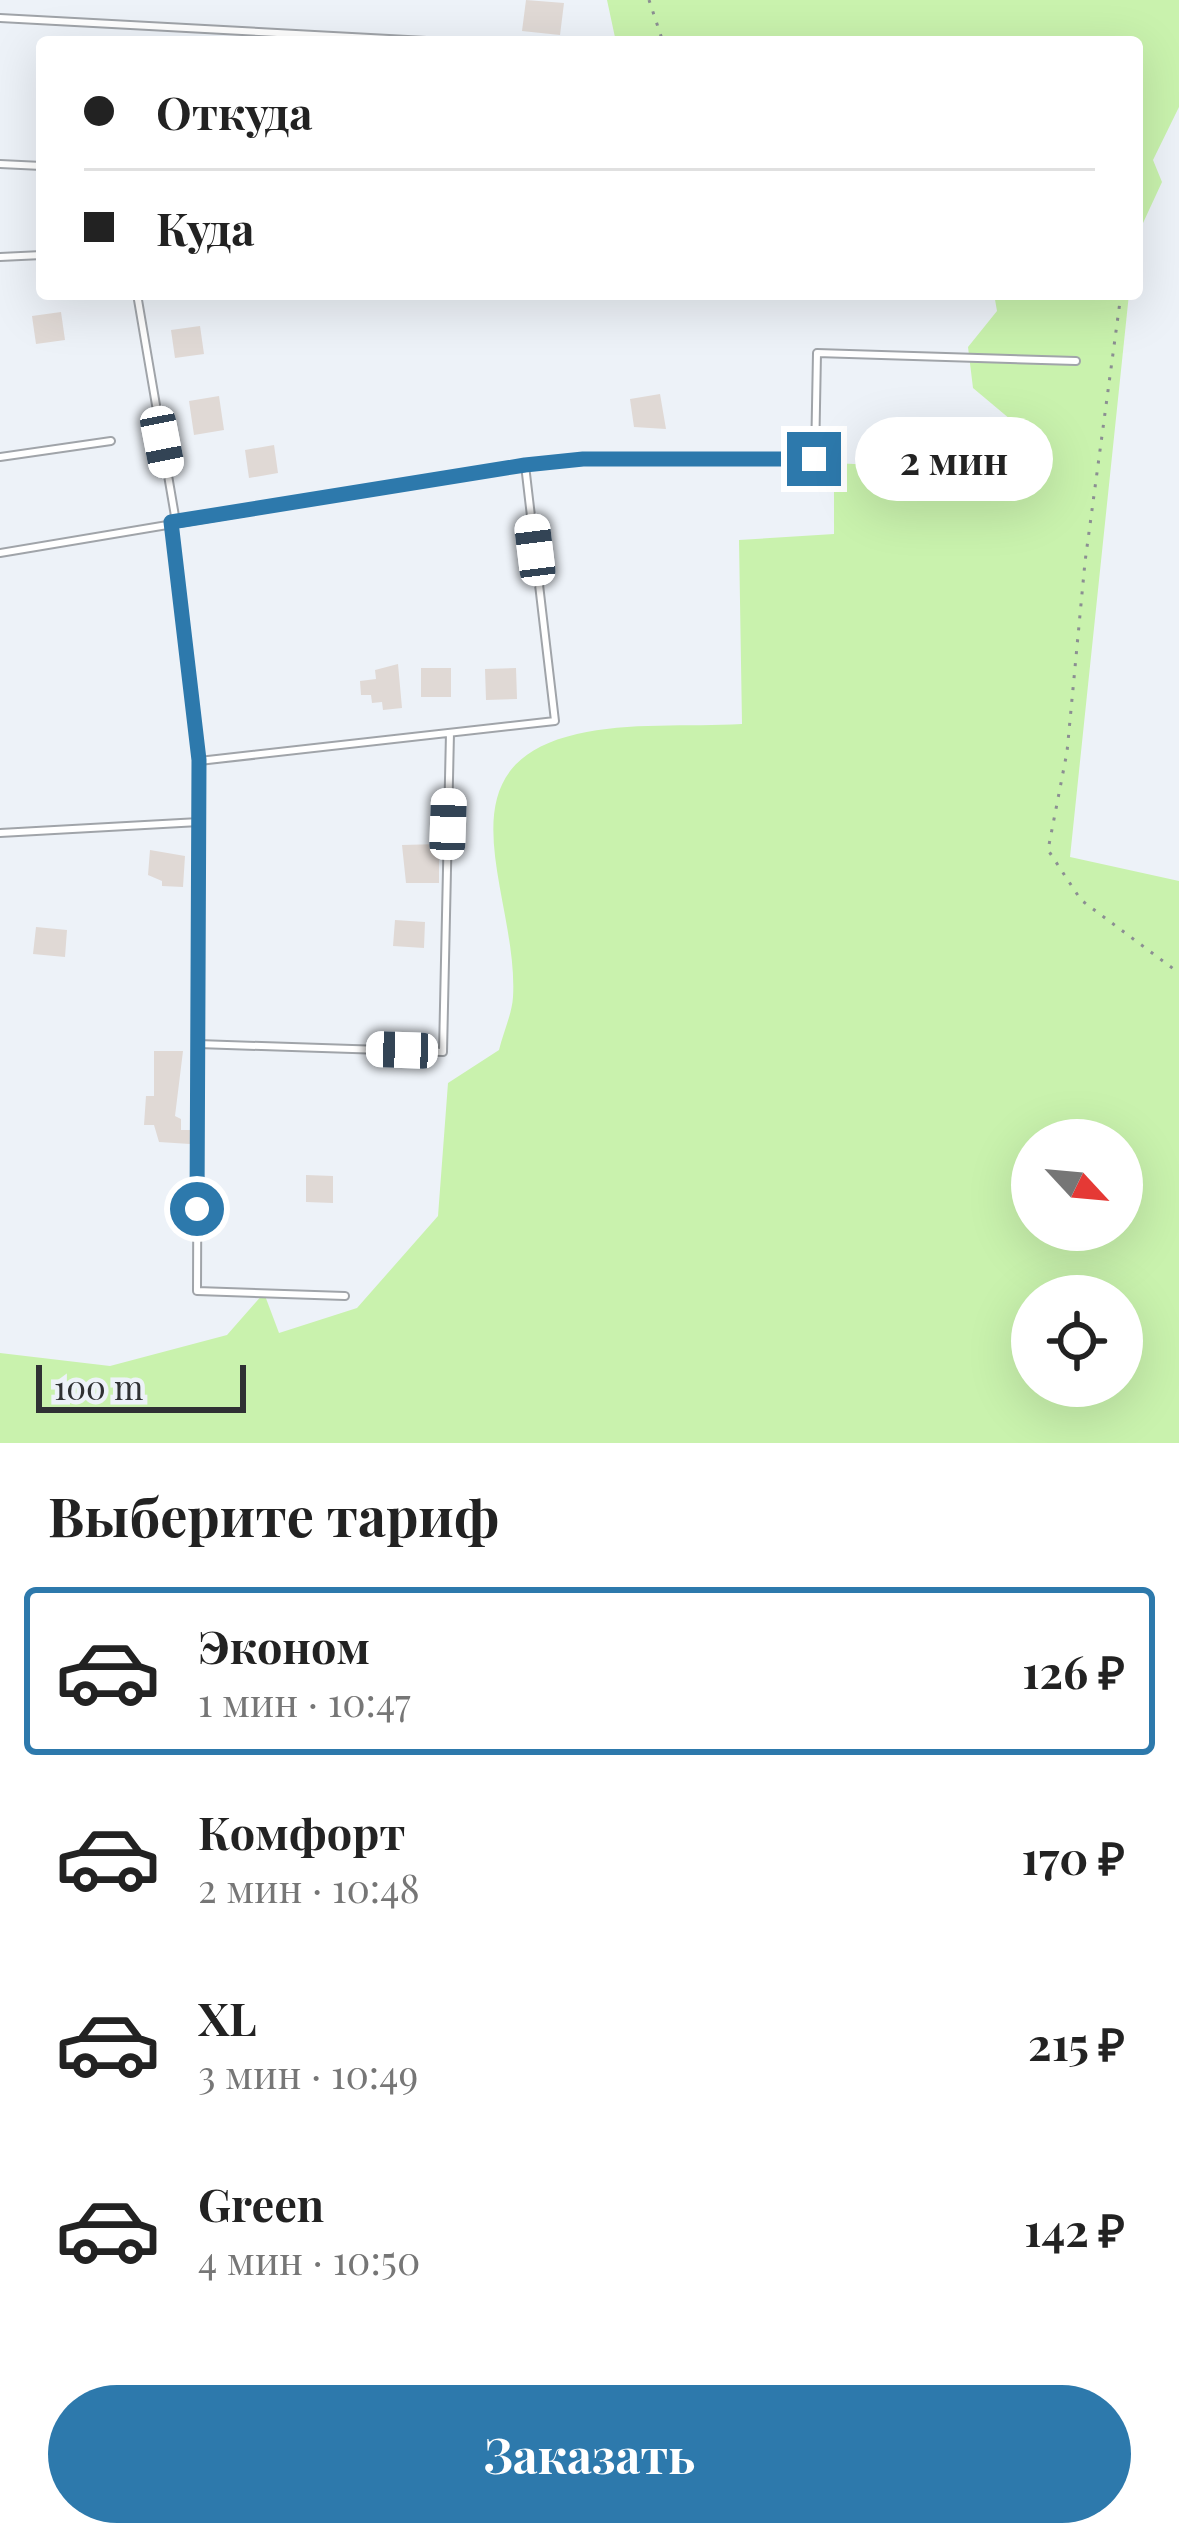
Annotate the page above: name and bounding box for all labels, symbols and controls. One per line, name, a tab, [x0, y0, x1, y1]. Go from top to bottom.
text: Откуда	[156, 81, 313, 141]
text: Куда	[156, 197, 255, 257]
car	[137, 403, 187, 481]
callout: 2 мин	[856, 417, 1054, 501]
route end	[787, 432, 841, 486]
text: 2 мин	[900, 433, 1008, 485]
car	[513, 512, 557, 588]
car	[429, 787, 467, 861]
car	[365, 1031, 439, 1069]
north arrow	[1011, 1119, 1143, 1251]
map controls	[1011, 1119, 1143, 1407]
route start	[170, 1182, 224, 1236]
button: locate	[1011, 1275, 1143, 1407]
scale bar	[36, 1359, 246, 1412]
text: 100 m	[54, 1364, 143, 1408]
text: Выберите тариф	[48, 1479, 499, 1551]
text: Эконом	[198, 1615, 370, 1675]
icon: car	[54, 1617, 162, 1725]
text: 126 ₽	[1022, 1640, 1125, 1700]
text: 1 мин · 10:47	[198, 1675, 411, 1727]
text: Комфорт	[198, 1801, 405, 1861]
icon: car	[54, 1803, 162, 1911]
text: 170 ₽	[1022, 1826, 1125, 1886]
text: 2 мин · 10:48	[198, 1861, 420, 1913]
text: XL	[198, 1987, 257, 2047]
icon: car	[54, 1989, 162, 2097]
text: 215 ₽	[1028, 2012, 1125, 2072]
text: 3 мин · 10:49	[198, 2047, 418, 2099]
text: Green	[198, 2173, 324, 2233]
icon: car	[54, 2175, 162, 2283]
text: 142 ₽	[1024, 2198, 1125, 2258]
text: 4 мин · 10:50	[198, 2233, 420, 2285]
button: Заказать	[48, 2385, 1131, 2523]

